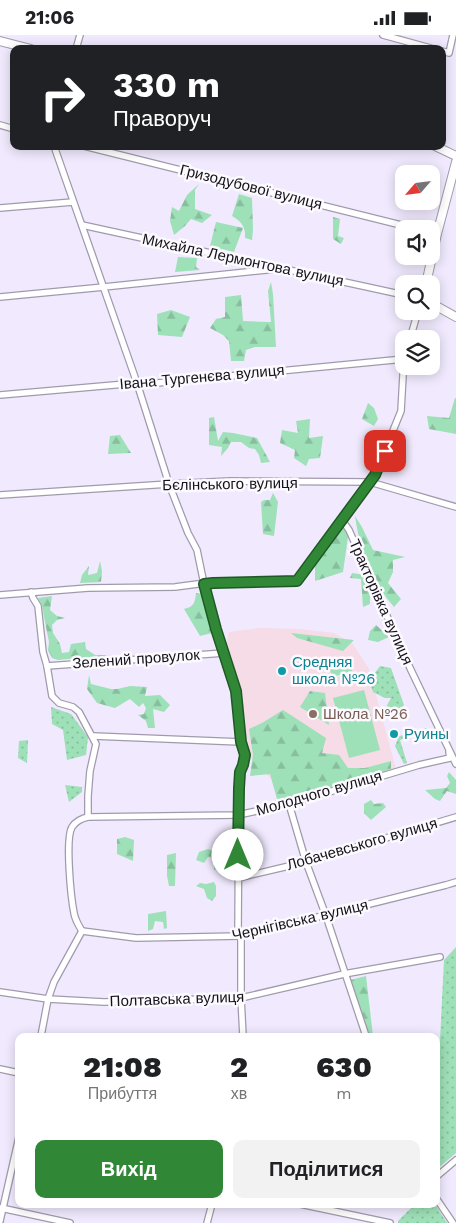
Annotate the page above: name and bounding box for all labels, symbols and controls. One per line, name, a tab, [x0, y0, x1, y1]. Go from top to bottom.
text: 21:06	[25, 6, 74, 29]
text: 330 m	[113, 64, 220, 106]
icon: right	[30, 65, 95, 130]
text: Праворуч	[113, 106, 211, 131]
street label: Гризодубової вулиця	[178, 161, 324, 213]
north arrow	[395, 165, 440, 210]
map controls	[395, 165, 440, 375]
button: sound	[395, 220, 440, 265]
street label: Михайла Лермонтова вулиця	[141, 230, 345, 290]
button: search	[395, 275, 440, 320]
button: layers	[395, 330, 440, 375]
street label: Івана Тургенєва вулиця	[119, 361, 285, 393]
pin	[364, 430, 406, 472]
icon: arrive	[371, 437, 399, 465]
street label: Бєлінського вулиця	[162, 474, 298, 494]
street label: Тракторівка вулиця	[345, 536, 417, 668]
street label: Зелений провулок	[72, 646, 201, 672]
place label: Средняя школа №26	[292, 653, 375, 688]
marker: Средняя школа №26	[276, 665, 288, 677]
place label: Школа №26	[323, 705, 408, 723]
marker: Школа №26	[307, 708, 319, 720]
place label: Руины	[404, 725, 449, 743]
marker: Руины	[388, 728, 400, 740]
street label: Молодчого вулиця	[254, 766, 384, 820]
street label: Лобачевського вулиця	[285, 814, 439, 874]
position arrow	[211, 828, 263, 880]
street label: Чернігівська вулиця	[230, 896, 370, 944]
street label: Полтавська вулиця	[109, 988, 245, 1010]
text: 21:08	[83, 1049, 162, 1084]
text: 2	[230, 1049, 248, 1084]
text: 630	[316, 1049, 372, 1084]
text: Прибуття	[88, 1084, 157, 1103]
text: хв	[231, 1084, 247, 1103]
text: m	[336, 1084, 352, 1103]
button: Вихід	[35, 1140, 223, 1198]
button: Поділитися	[233, 1140, 420, 1198]

